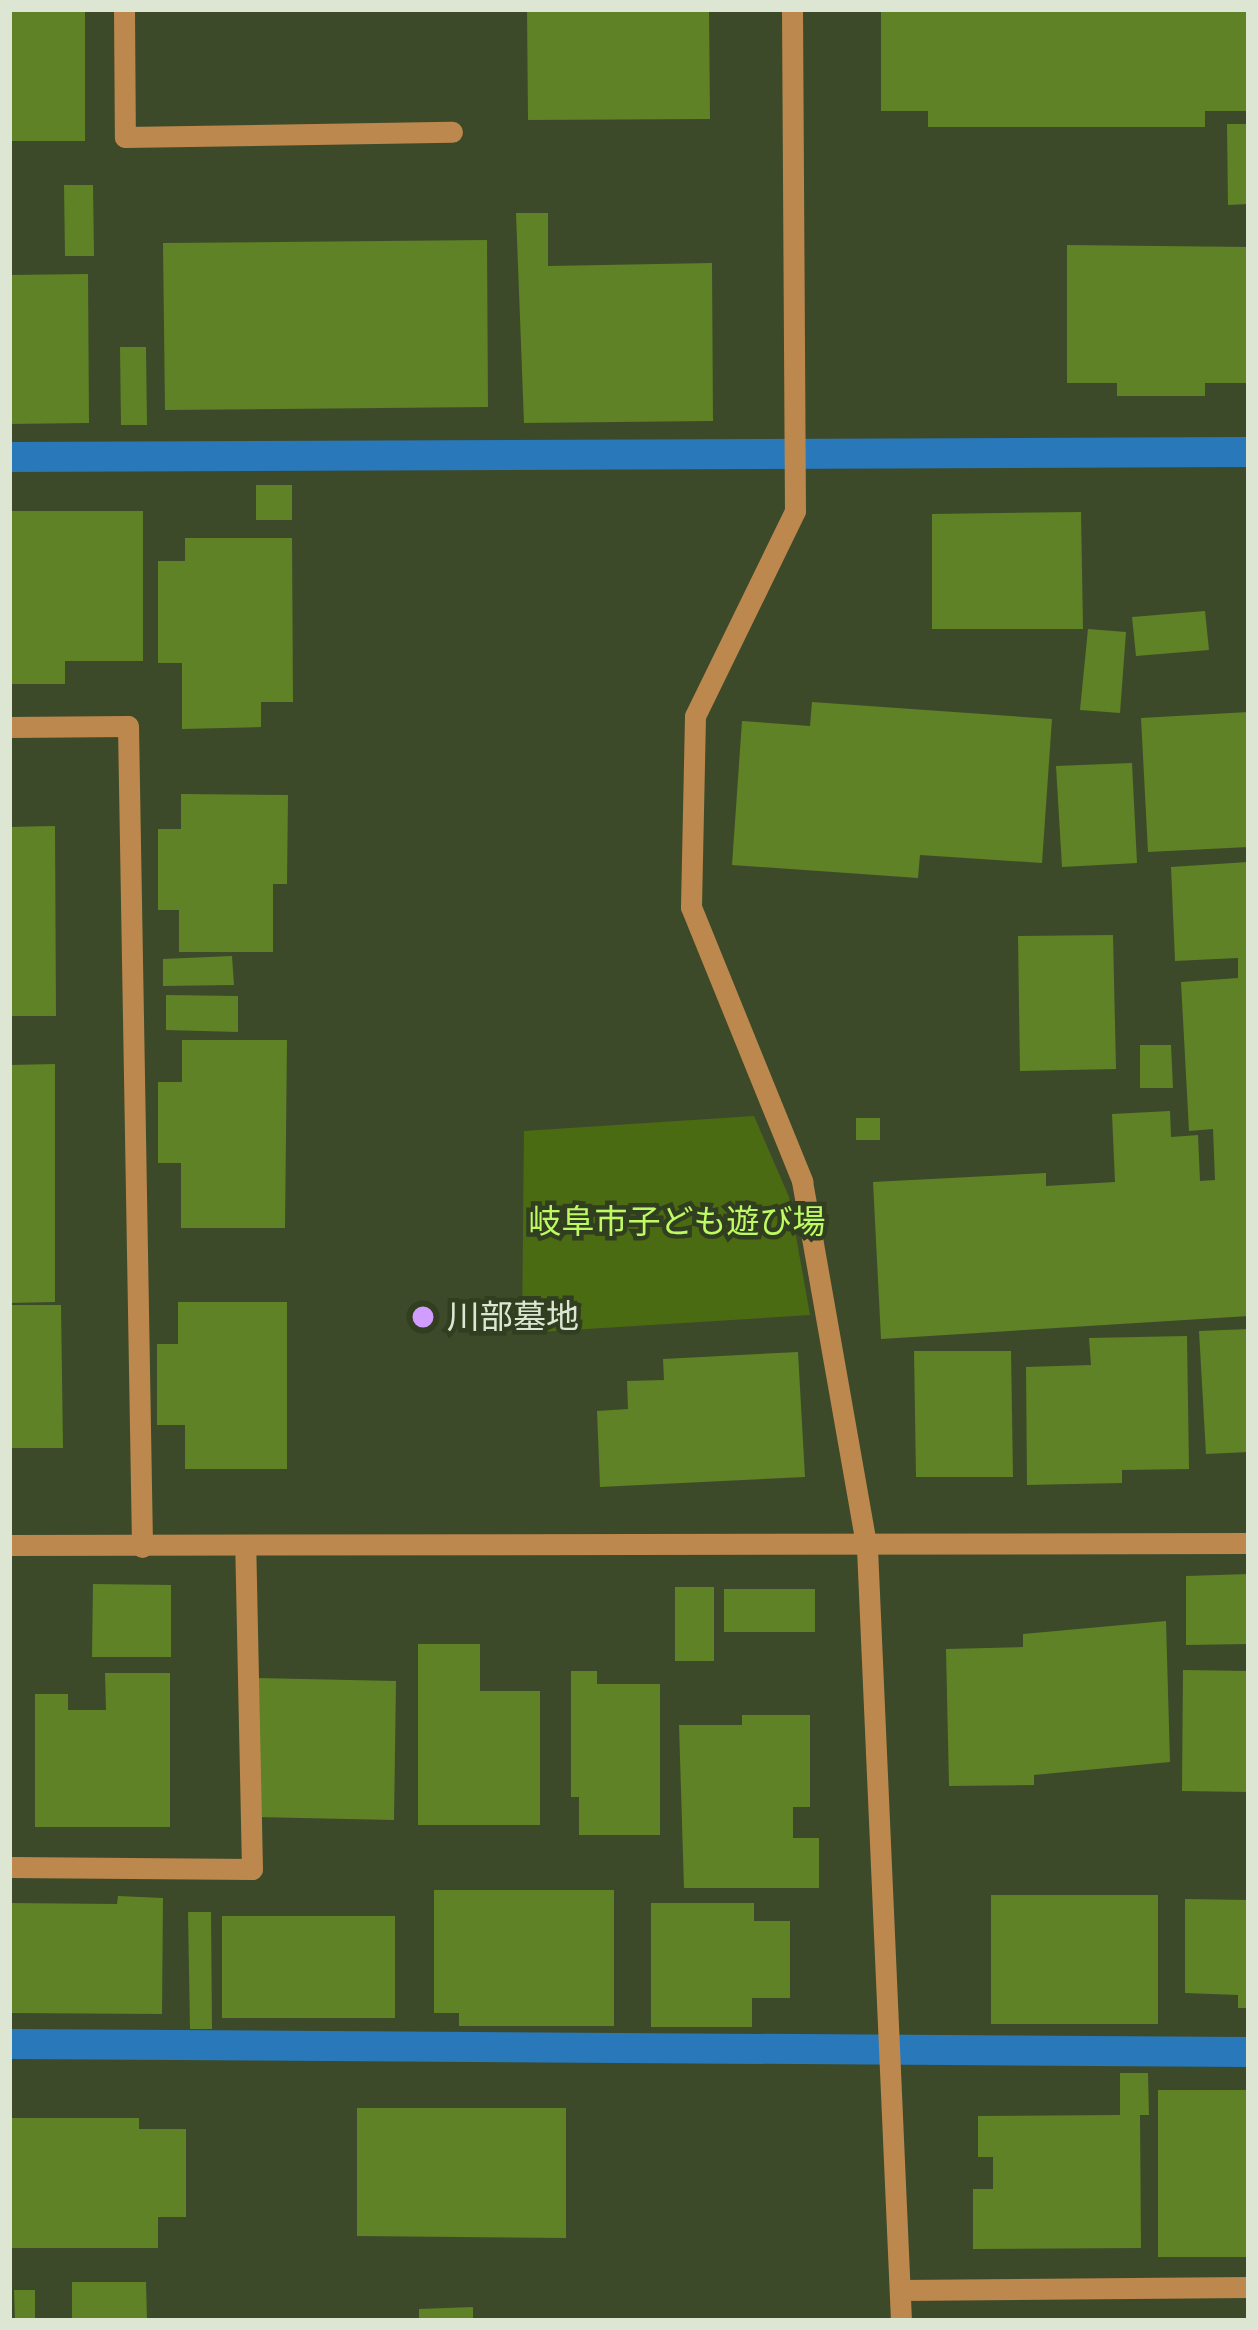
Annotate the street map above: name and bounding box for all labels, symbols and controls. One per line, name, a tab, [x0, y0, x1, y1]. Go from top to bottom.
park label: 岐阜市子ども遊び場	[529, 1202, 825, 1242]
place label: 川部墓地	[447, 1297, 579, 1337]
marker: 川部墓地	[410, 1304, 436, 1330]

